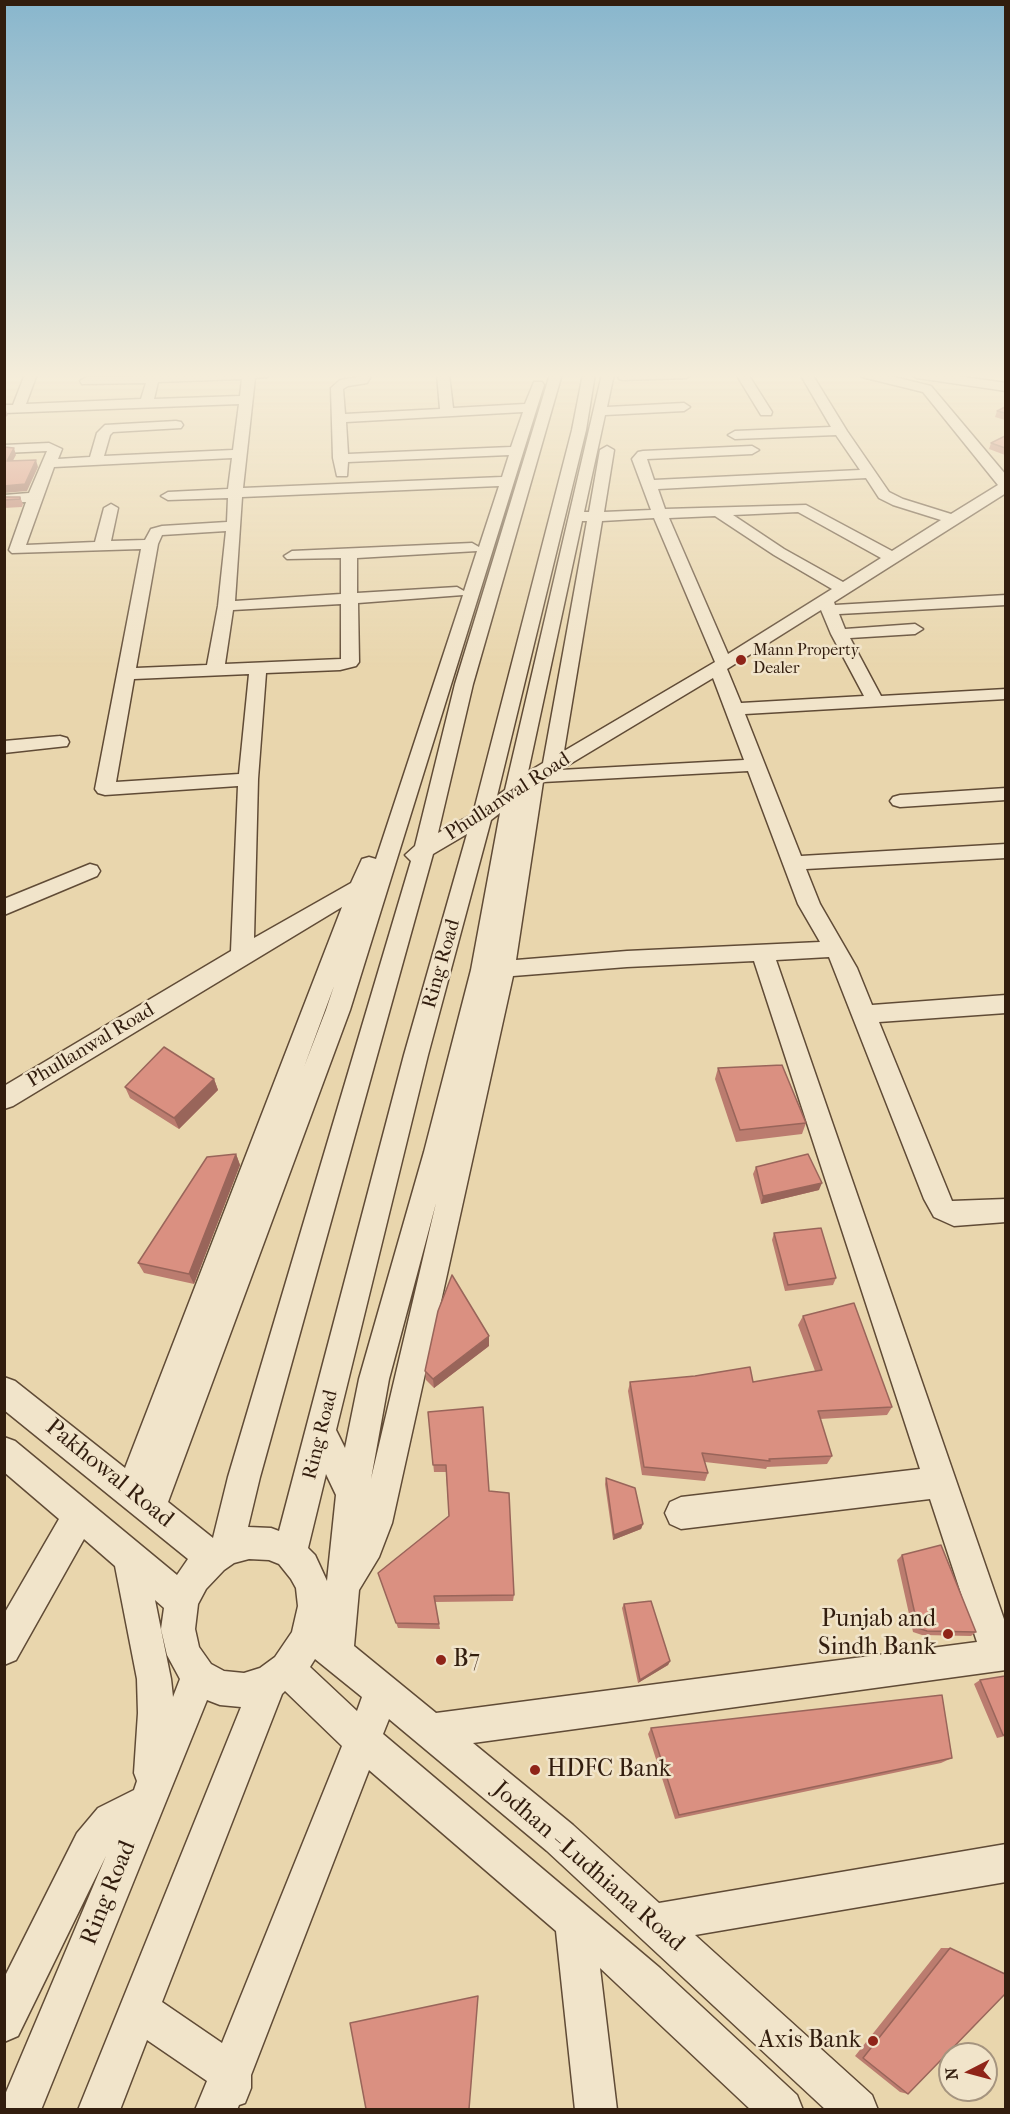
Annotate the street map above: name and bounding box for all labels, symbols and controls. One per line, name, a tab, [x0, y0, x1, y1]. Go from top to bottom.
place label: Mann Property Dealer	[753, 641, 859, 679]
marker: Mann Property Dealer	[734, 653, 748, 667]
street label: Phullanwal Road	[441, 748, 575, 846]
street label: Ring Road	[418, 917, 466, 1011]
street label: Phullanwal Road	[23, 999, 159, 1093]
street label: Ring Road	[298, 1388, 344, 1482]
street label: Pakhowal Road	[39, 1414, 179, 1534]
place label: Punjab and Sindh Bank	[818, 1606, 936, 1662]
marker: Punjab and Sindh Bank	[941, 1627, 955, 1641]
place label: B7	[453, 1646, 480, 1674]
marker: B7	[434, 1653, 448, 1667]
place label: HDFC Bank	[547, 1756, 671, 1784]
marker: HDFC Bank	[528, 1763, 542, 1777]
street label: Jodhan - Ludhiana Road	[486, 1776, 690, 1958]
street label: Ring Road	[75, 1837, 143, 1949]
place label: Axis Bank	[759, 2027, 861, 2055]
marker: Axis Bank	[866, 2034, 880, 2048]
north arrow	[938, 2042, 998, 2102]
text: N	[942, 2067, 962, 2081]

